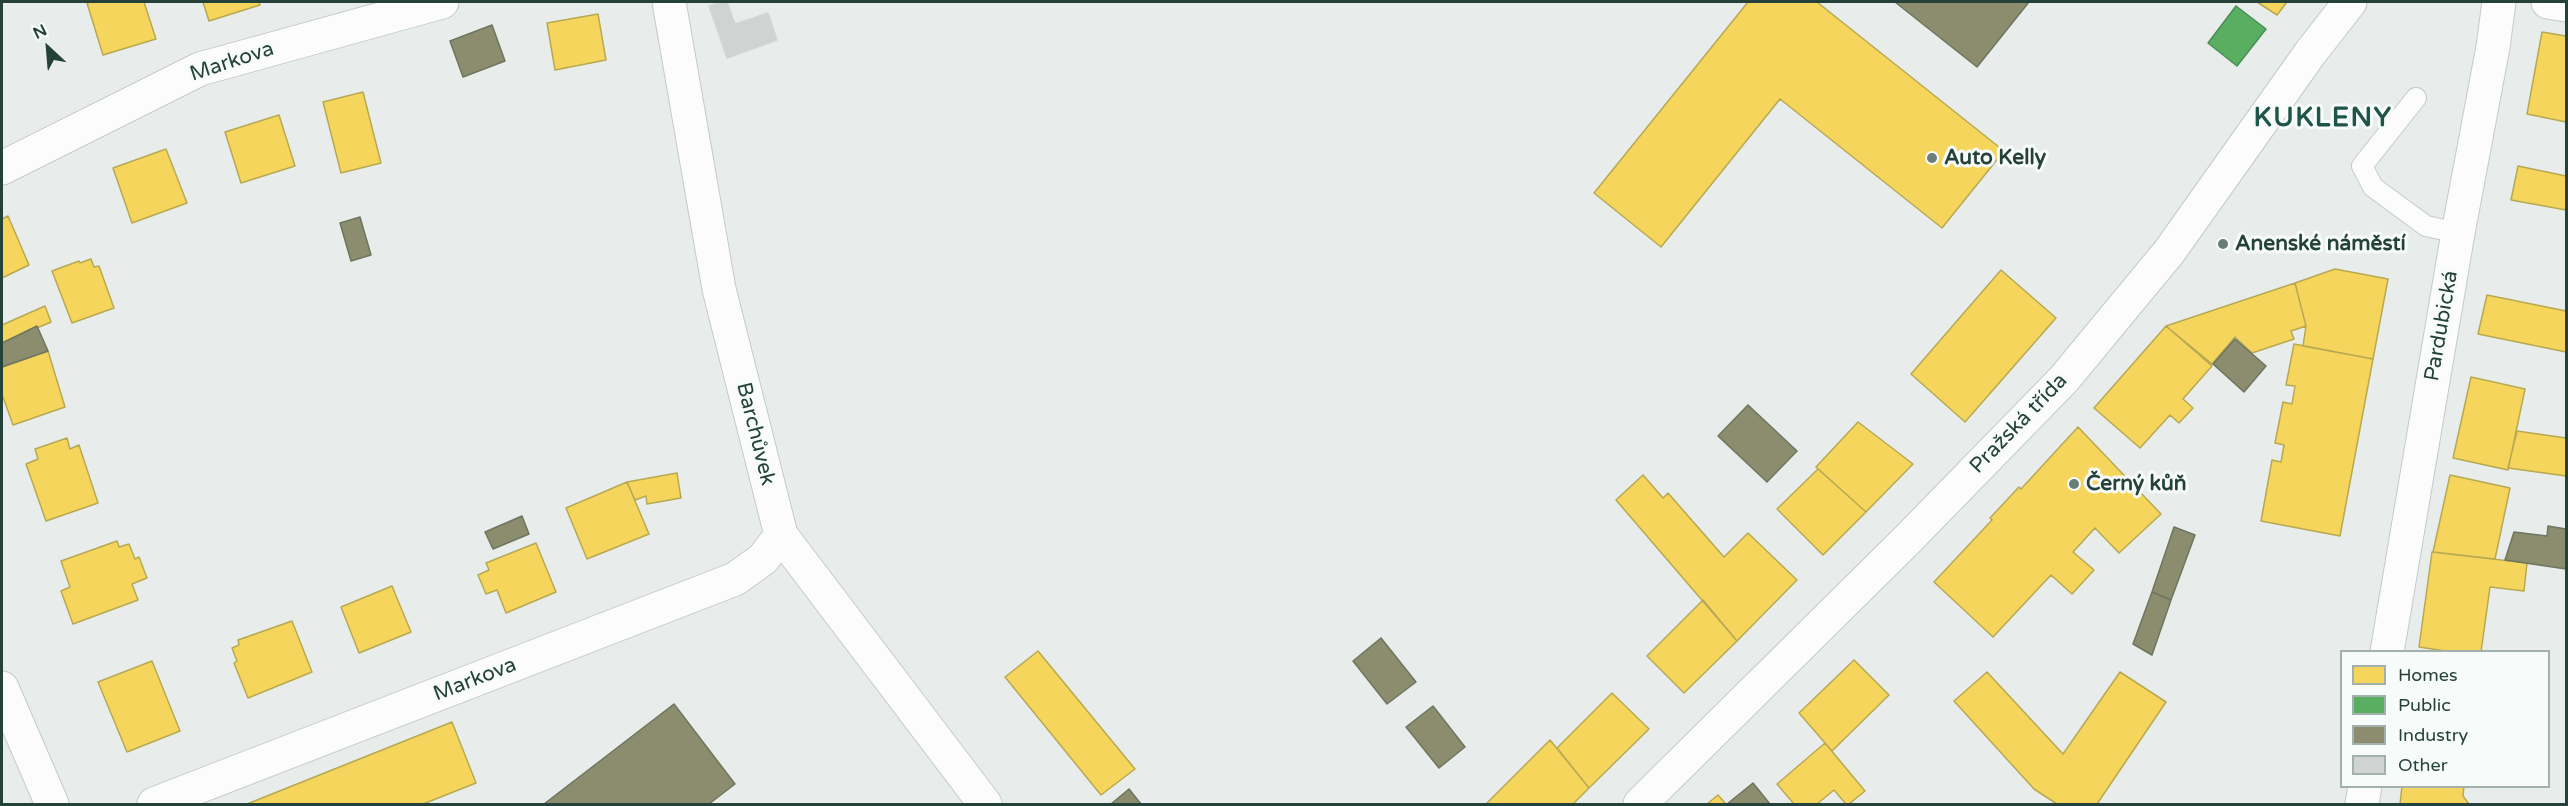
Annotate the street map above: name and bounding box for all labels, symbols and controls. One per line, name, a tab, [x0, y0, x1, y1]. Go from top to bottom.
north arrow	[18, 18, 78, 78]
text: N	[30, 20, 50, 44]
street label: Markova	[187, 37, 277, 87]
district label: KUKLENY	[2254, 103, 2392, 135]
place label: Auto Kelly	[1944, 145, 2046, 171]
marker: Auto Kelly	[1925, 151, 1939, 165]
place label: Anenské náměstí	[2235, 231, 2406, 257]
marker: Anenské náměstí	[2216, 237, 2230, 251]
street label: Pardubická	[2420, 269, 2464, 383]
street label: Pražská třída	[1965, 369, 2073, 479]
street label: Barchůvek	[730, 380, 780, 488]
place label: Černý kůň	[2086, 471, 2187, 497]
marker: Černý kůň	[2067, 477, 2081, 491]
legend	[2340, 650, 2550, 788]
street label: Markova	[430, 653, 520, 707]
text: Homes	[2398, 664, 2458, 686]
text: Public	[2398, 694, 2451, 716]
text: Industry	[2398, 724, 2468, 746]
text: Other	[2398, 754, 2448, 776]

